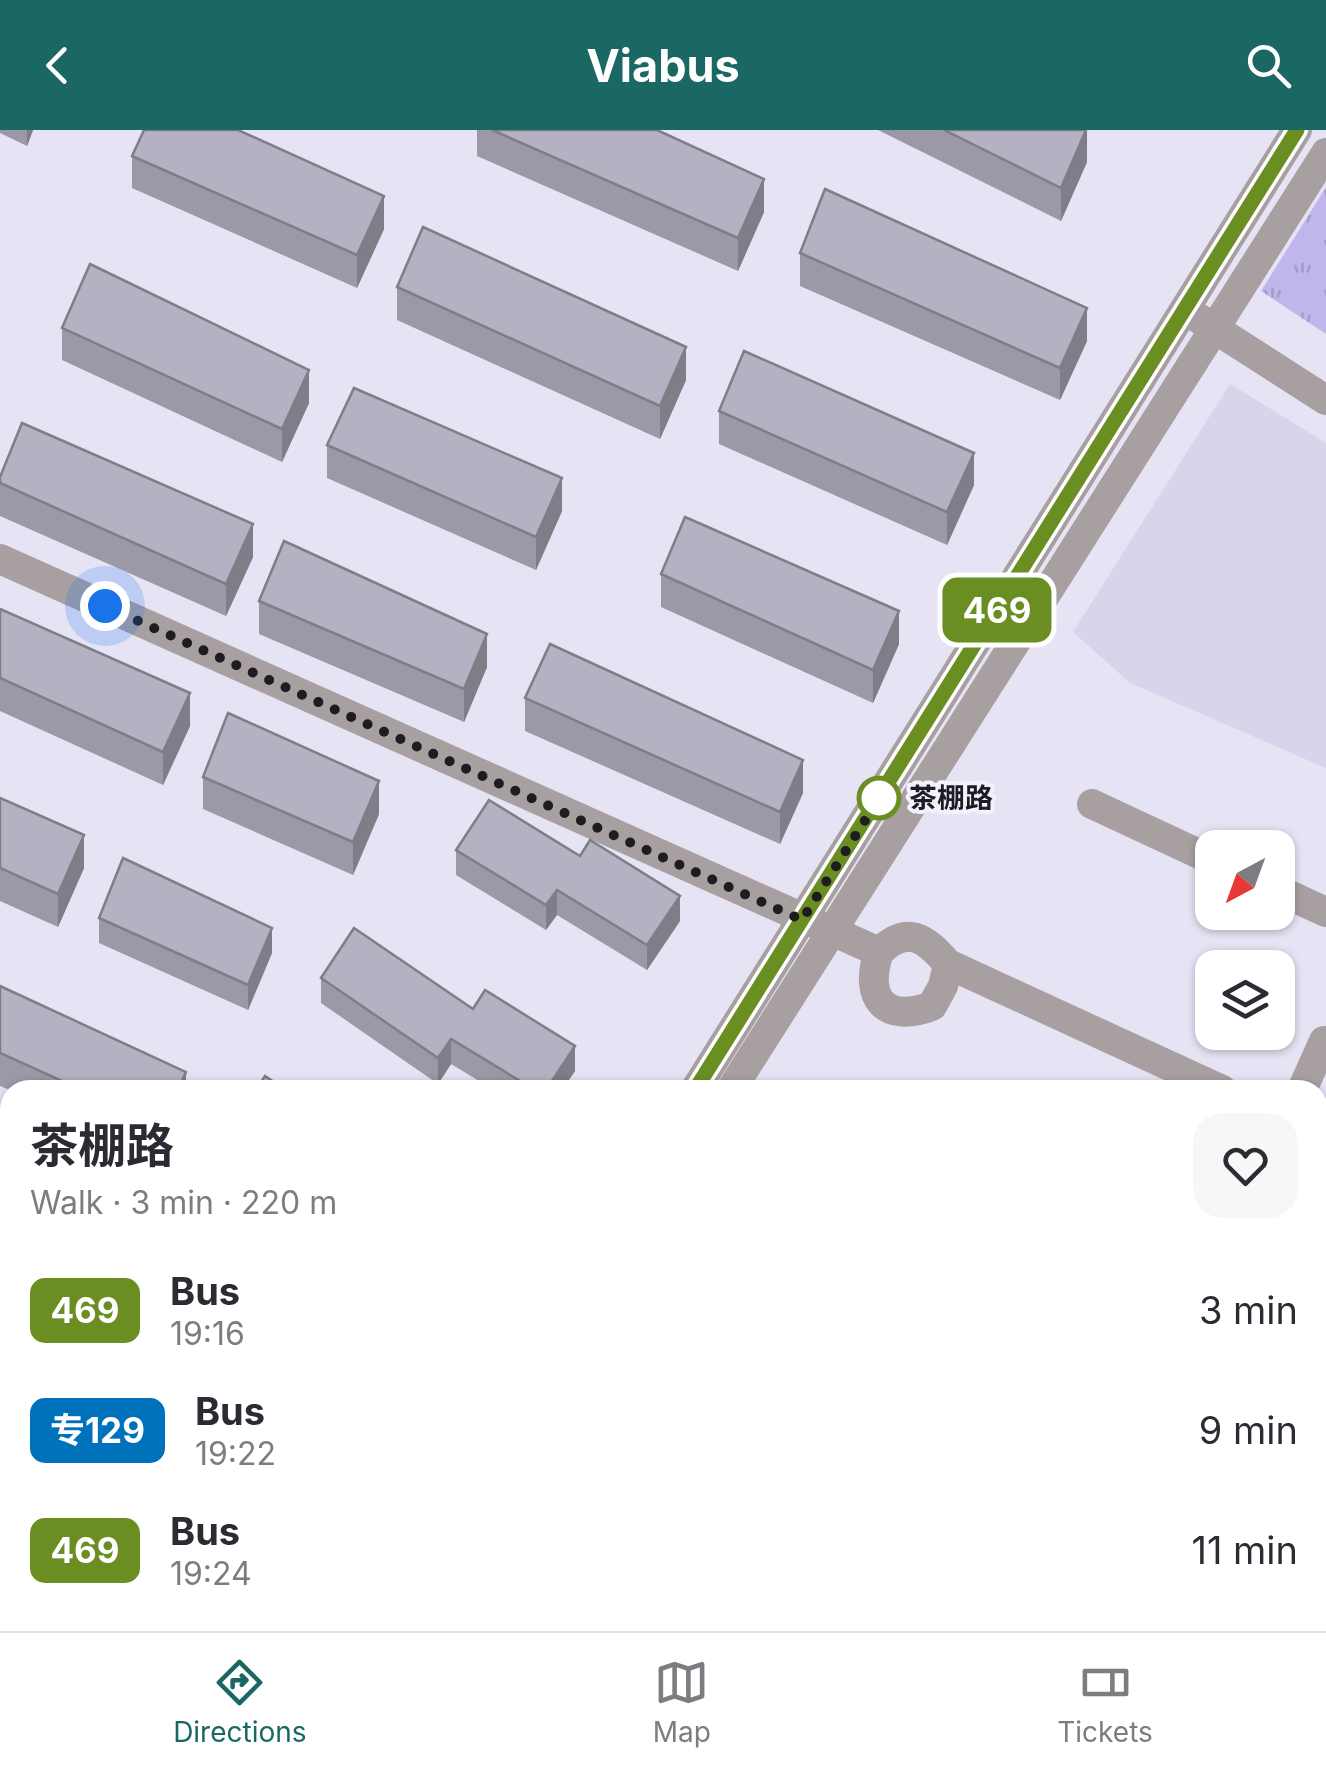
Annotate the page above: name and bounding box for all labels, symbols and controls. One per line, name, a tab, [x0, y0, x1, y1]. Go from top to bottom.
icon: back	[30, 38, 85, 93]
text: Viabus	[586, 38, 740, 93]
icon: search	[1241, 38, 1296, 93]
line badge: 469	[940, 578, 1054, 642]
your location	[80, 581, 130, 631]
text: 469	[962, 589, 1032, 631]
marker: 茶棚路	[858, 777, 900, 819]
place label: 茶棚路	[909, 781, 993, 815]
north arrow	[1195, 830, 1295, 930]
map controls	[1195, 830, 1295, 1050]
button: layers	[1195, 950, 1295, 1050]
button: heart	[1193, 1113, 1298, 1218]
text: 茶棚路	[30, 1116, 174, 1175]
text: Walk · 3 min · 220 m	[30, 1183, 337, 1222]
text: Bus	[170, 1268, 240, 1314]
text: 3 min	[1199, 1287, 1298, 1333]
text: 469	[50, 1289, 120, 1331]
text: 19:16	[170, 1314, 245, 1353]
text: Bus	[195, 1388, 265, 1434]
text: 9 min	[1199, 1407, 1298, 1453]
text: 专129	[50, 1409, 145, 1451]
text: 19:22	[195, 1434, 276, 1473]
text: Bus	[170, 1508, 240, 1554]
text: 11 min	[1191, 1527, 1298, 1573]
text: 469	[50, 1529, 120, 1571]
text: 19:24	[170, 1554, 252, 1593]
tab: Directions	[173, 1655, 307, 1749]
tab: Map	[653, 1655, 711, 1749]
tab: Tickets	[1057, 1655, 1153, 1749]

